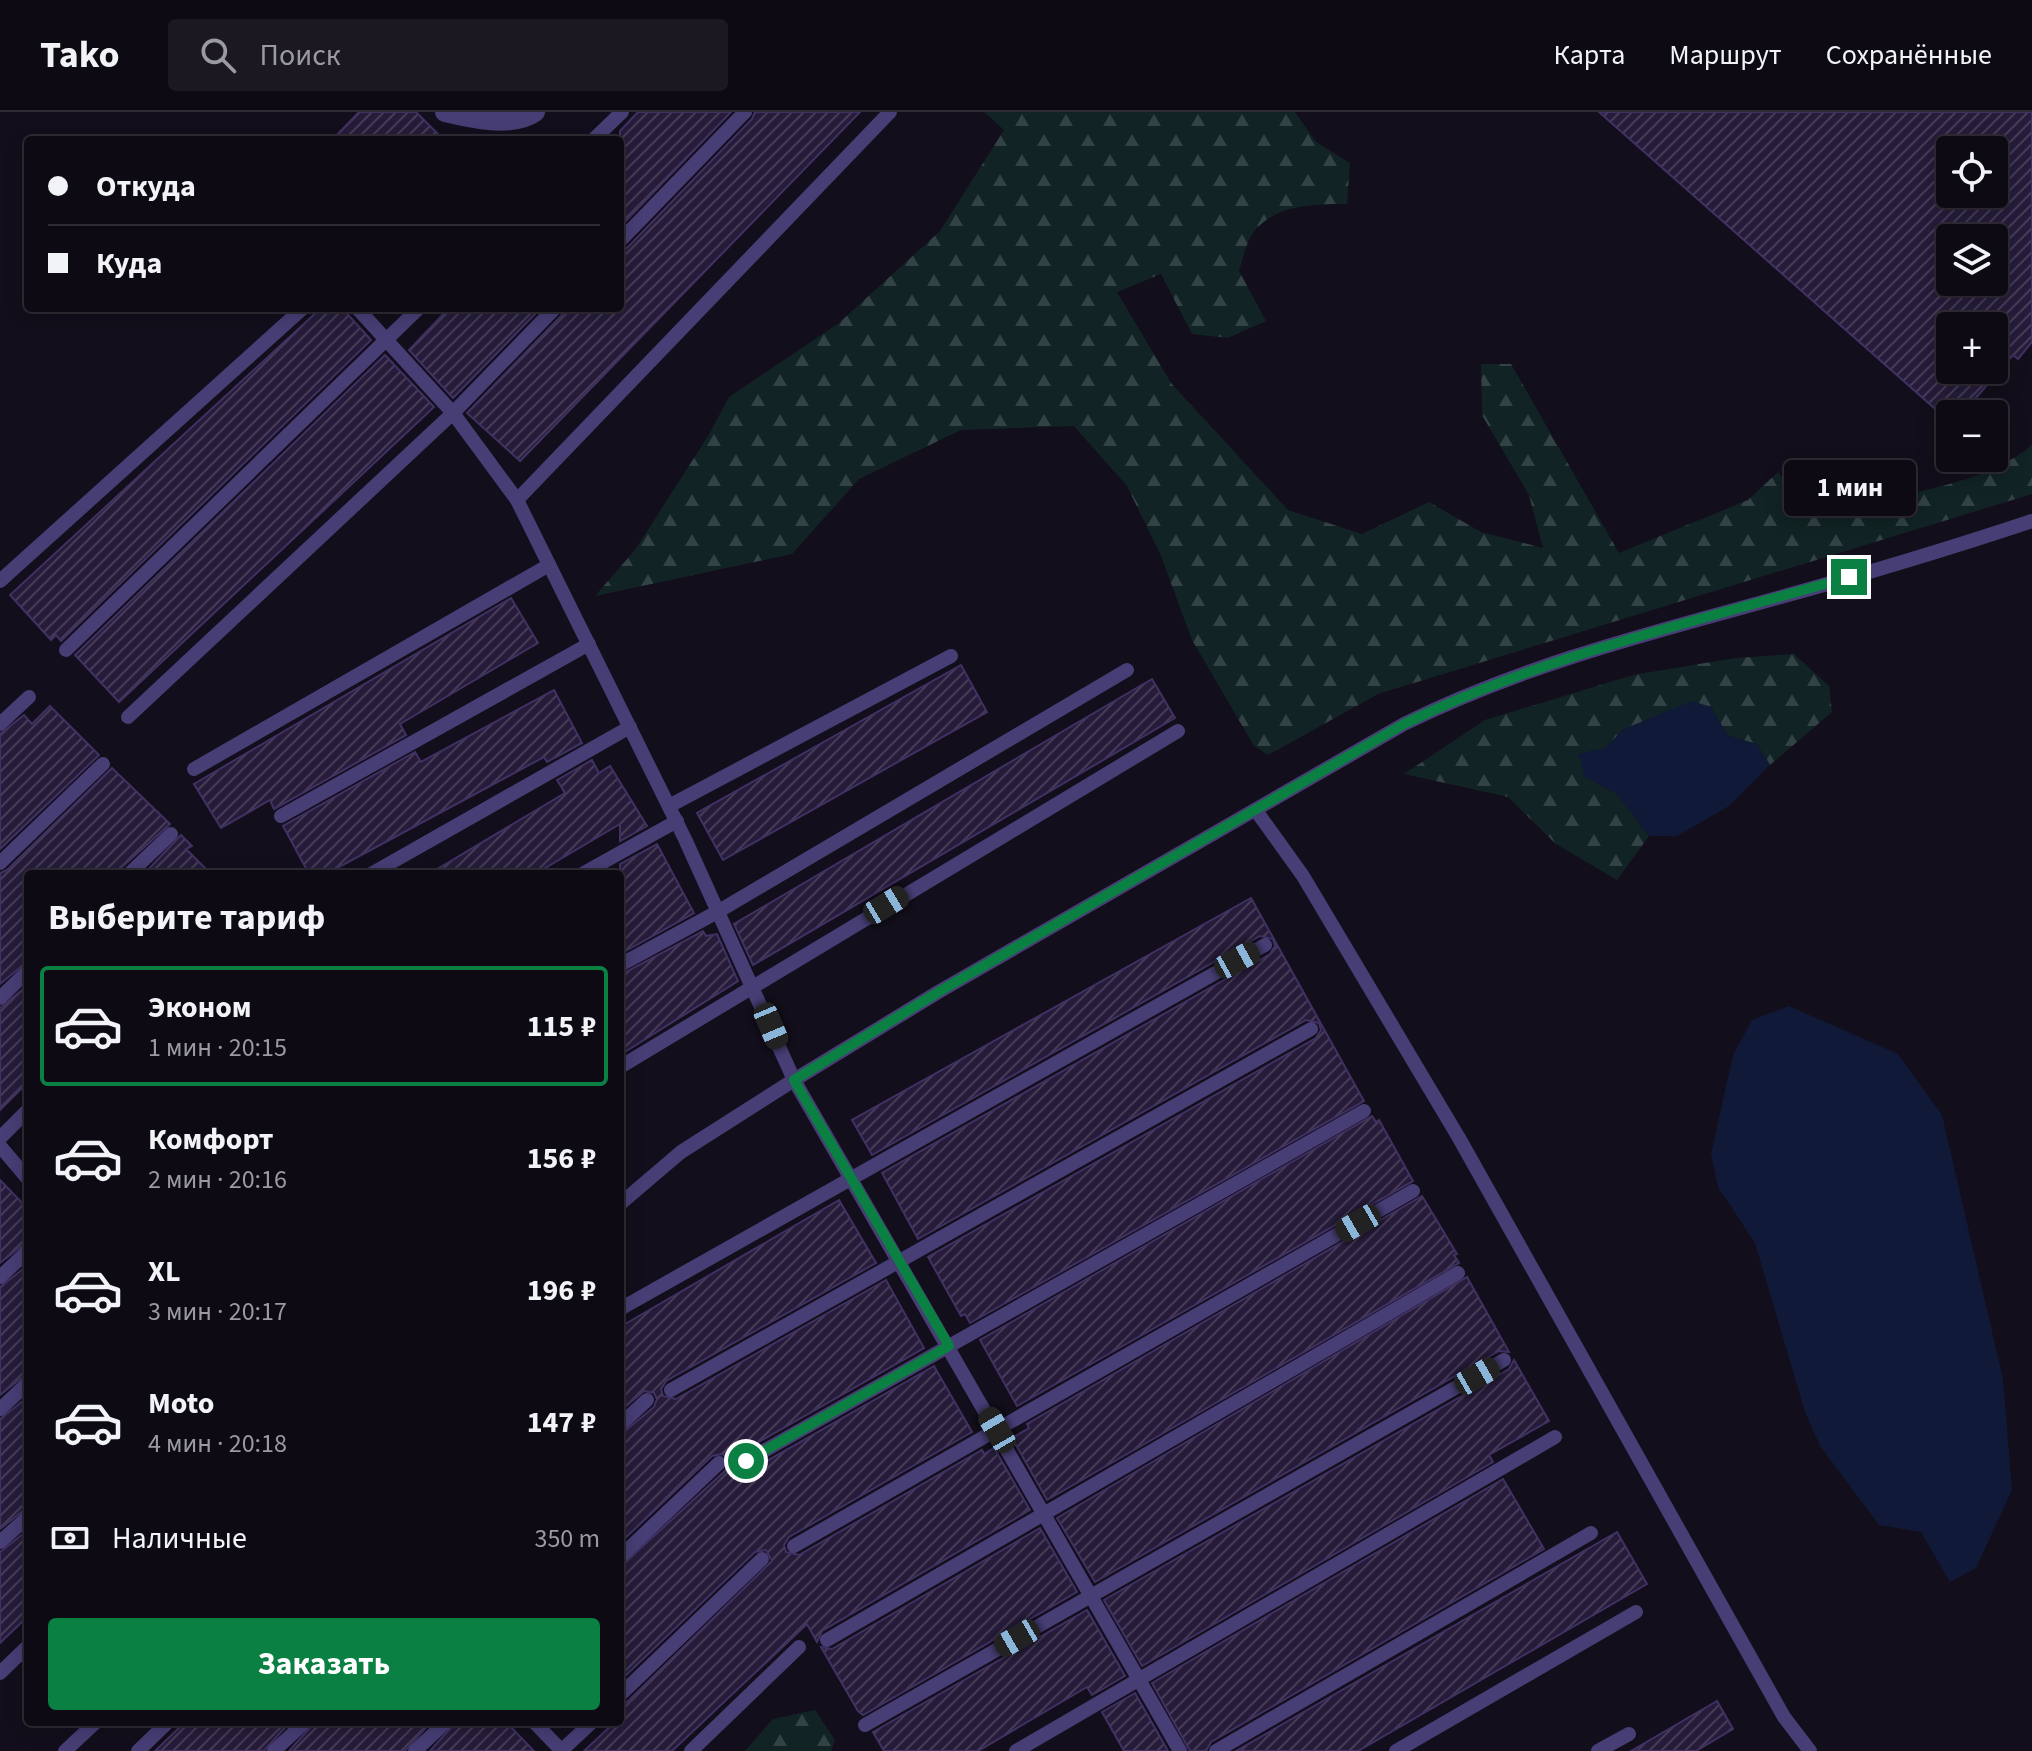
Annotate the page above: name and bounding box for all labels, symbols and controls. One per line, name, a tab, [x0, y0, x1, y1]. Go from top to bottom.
search box	[168, 19, 728, 91]
text: Tako	[40, 28, 120, 82]
icon: search	[196, 33, 240, 77]
text: Поиск	[260, 34, 341, 77]
text: Карта	[1554, 35, 1625, 75]
text: Маршрут	[1669, 35, 1782, 75]
text: Сохранённые	[1826, 35, 1992, 75]
map controls	[1936, 136, 2008, 472]
button: locate	[1936, 136, 2008, 208]
text: Откуда	[96, 165, 196, 208]
button: layers	[1936, 224, 2008, 296]
text: Куда	[96, 242, 162, 285]
button: +	[1936, 312, 2008, 384]
button: −	[1936, 400, 2008, 472]
callout: 1 мин	[1783, 461, 1915, 517]
text: 1 мин	[1817, 469, 1883, 506]
route end	[1831, 559, 1867, 595]
car	[859, 882, 913, 928]
text: Выберите тариф	[48, 892, 325, 943]
car	[1210, 938, 1264, 982]
text: Эконом	[148, 986, 252, 1029]
icon: car	[52, 990, 124, 1062]
car	[751, 999, 791, 1053]
text: 115 ₽	[527, 1005, 596, 1048]
text: 1 мин · 20:15	[148, 1029, 287, 1066]
text: Комфорт	[148, 1118, 274, 1161]
icon: car	[52, 1122, 124, 1194]
text: 156 ₽	[527, 1137, 596, 1180]
text: 2 мин · 20:16	[148, 1161, 287, 1198]
car	[1331, 1201, 1385, 1245]
text: XL	[148, 1250, 181, 1293]
icon: car	[52, 1254, 124, 1326]
text: 196 ₽	[527, 1269, 596, 1312]
text: 3 мин · 20:17	[148, 1293, 287, 1330]
car	[1450, 1354, 1504, 1398]
text: Moto	[148, 1382, 214, 1425]
icon: car	[52, 1386, 124, 1458]
text: 147 ₽	[527, 1401, 596, 1444]
car	[975, 1403, 1019, 1457]
text: 4 мин · 20:18	[148, 1425, 287, 1462]
route start	[728, 1443, 764, 1479]
icon: cash	[48, 1516, 92, 1560]
text: Наличные	[112, 1517, 247, 1560]
text: 350 m	[534, 1520, 600, 1557]
car	[990, 1616, 1044, 1660]
button: Заказать	[48, 1618, 600, 1710]

